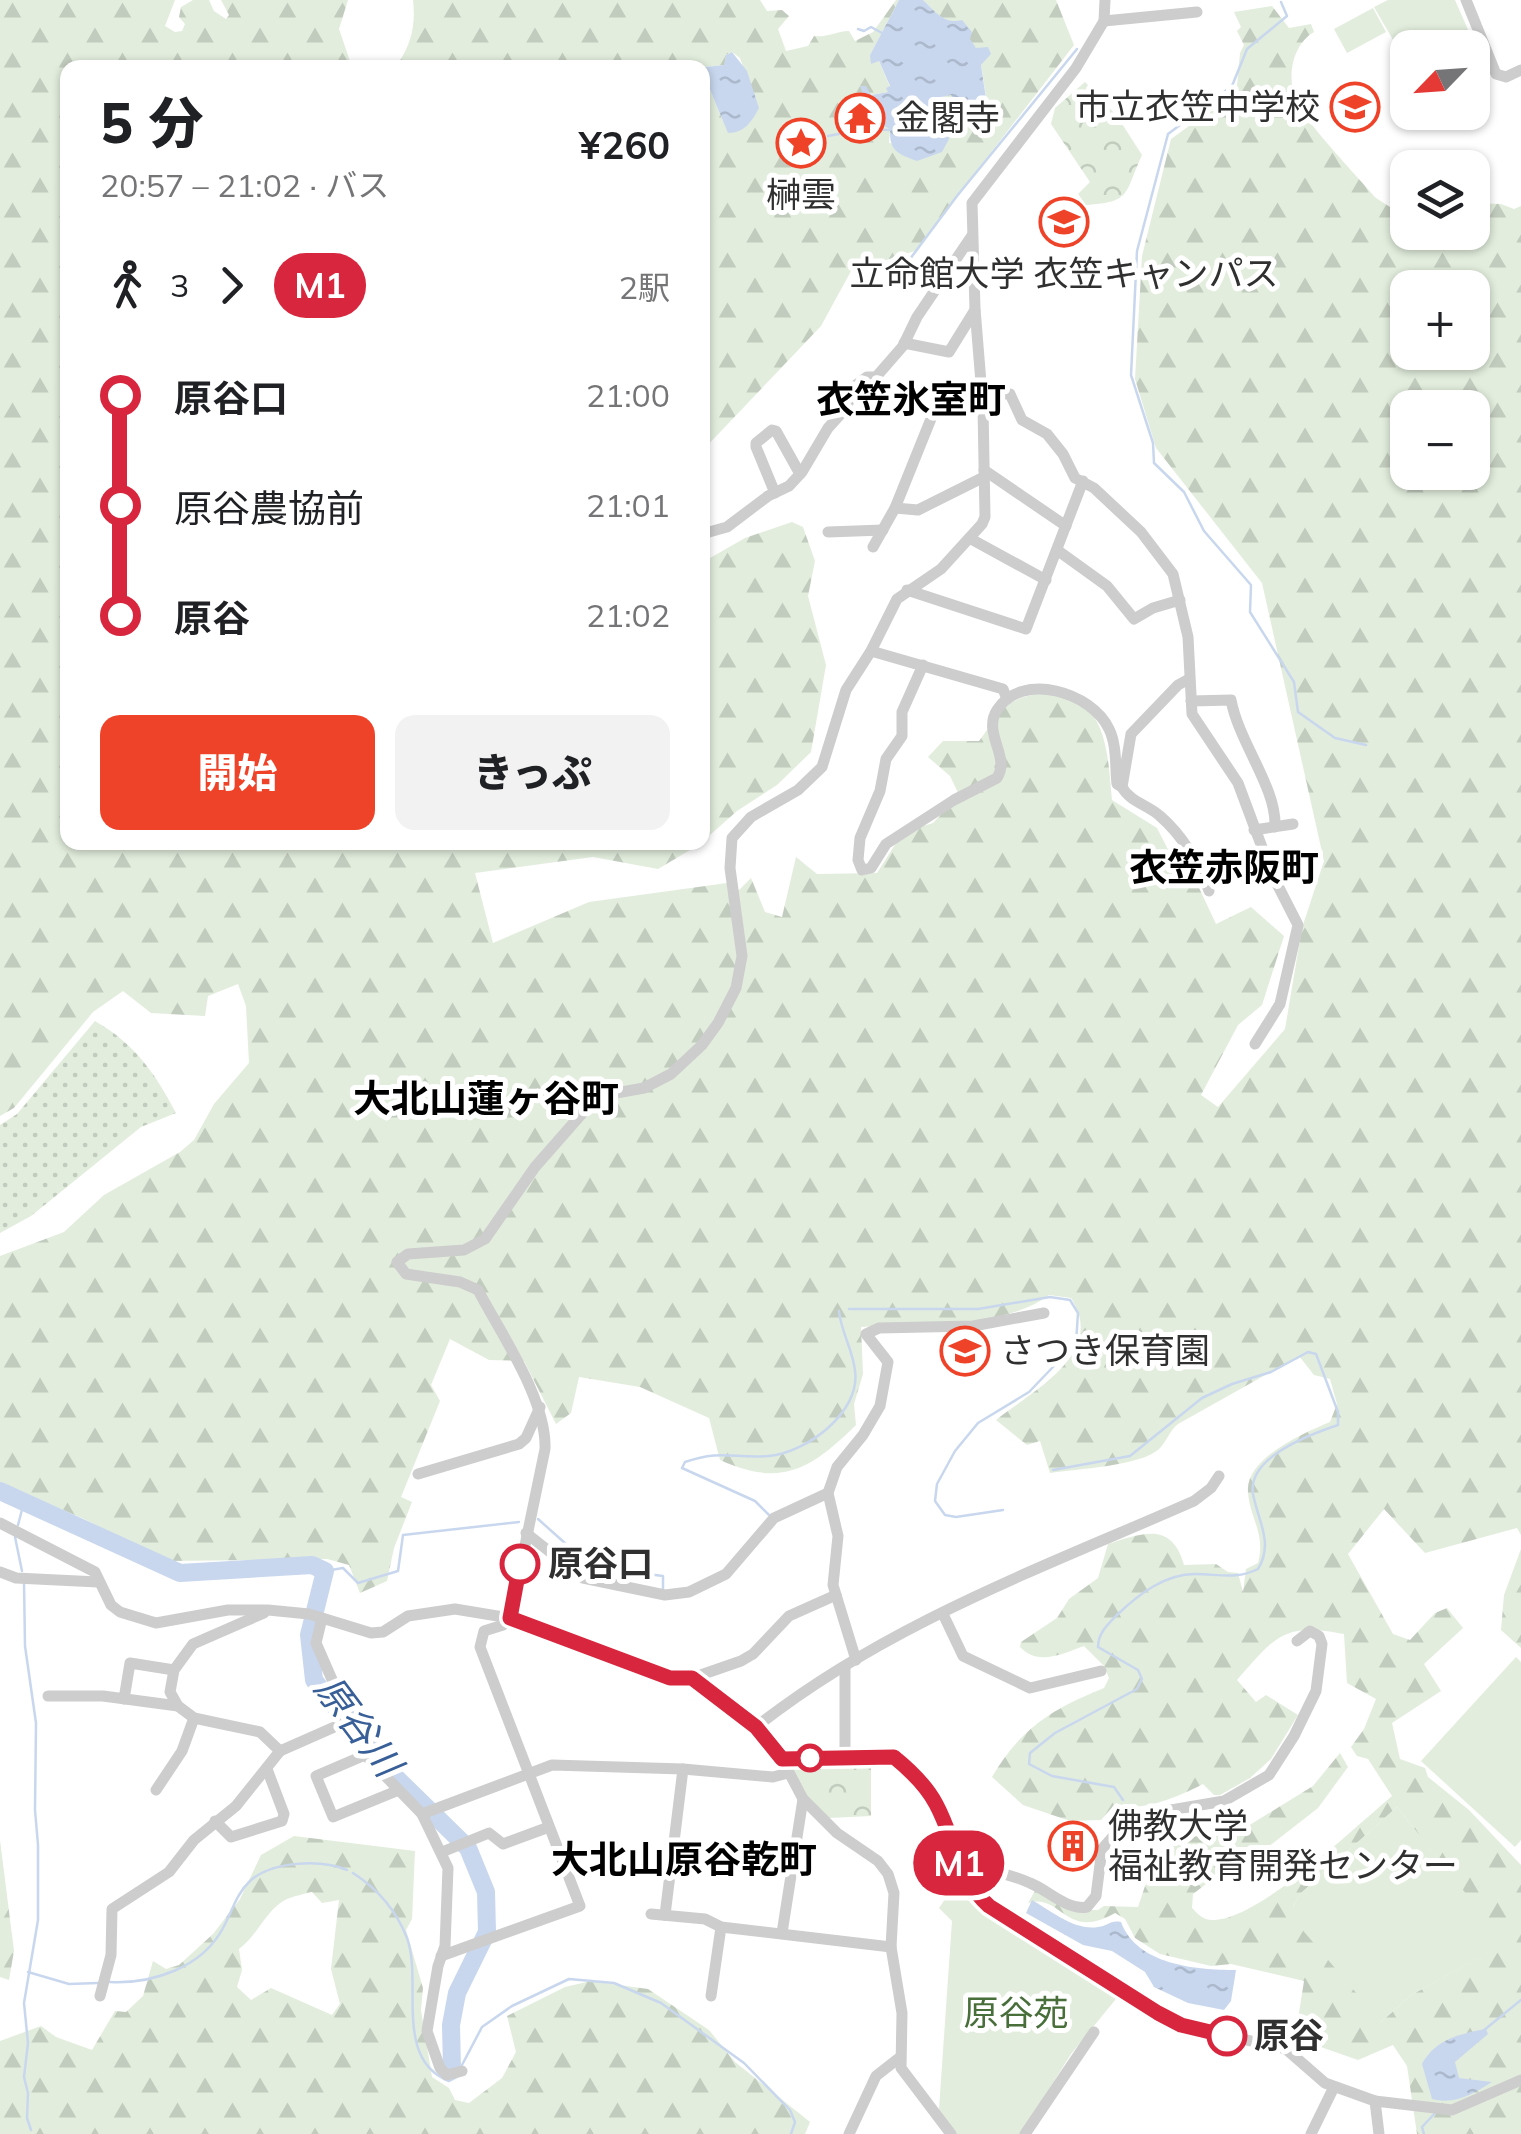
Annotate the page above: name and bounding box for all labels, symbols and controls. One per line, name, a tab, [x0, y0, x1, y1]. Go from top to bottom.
north arrow	[1390, 30, 1490, 130]
map controls	[1390, 30, 1490, 490]
school or university icon: 市立衣笠中学校	[1329, 81, 1381, 133]
place label: 市立衣笠中学校	[1075, 84, 1320, 128]
text: 5 分	[100, 88, 204, 157]
temple icon: 金閣寺	[834, 92, 886, 144]
place label: 金閣寺	[895, 95, 1000, 139]
place icon: 榊雲	[775, 117, 827, 169]
text: ¥260	[579, 121, 670, 169]
button: layers	[1390, 150, 1490, 250]
text: 20:57 – 21:02 · バス	[100, 165, 389, 205]
place label: 榊雲	[766, 172, 836, 216]
school or university icon: 立命館大学 衣笠キャンパス	[1038, 196, 1090, 248]
place label: 立命館大学 衣笠キャンパス	[849, 251, 1279, 295]
icon: walk	[100, 258, 155, 313]
icon: forward	[204, 258, 259, 313]
text: M1	[294, 263, 346, 307]
text: 3	[170, 265, 189, 305]
text: 2駅	[619, 267, 670, 307]
button: +	[1390, 270, 1490, 370]
text: 原谷口	[174, 374, 288, 422]
text: 21:00	[586, 375, 670, 415]
district label: 衣笠氷室町	[816, 375, 1006, 423]
button: −	[1390, 390, 1490, 490]
text: 原谷農協前	[174, 484, 364, 532]
text: 21:01	[586, 485, 670, 525]
text: 原谷	[174, 594, 250, 642]
text: 21:02	[586, 595, 670, 635]
button: 開始	[100, 715, 375, 830]
button: きっぷ	[395, 715, 670, 830]
district label: 衣笠赤阪町	[1129, 843, 1319, 891]
district label: 大北山蓮ヶ谷町	[353, 1074, 619, 1122]
school or university icon: さつき保育園	[939, 1325, 991, 1377]
place label: さつき保育園	[1000, 1328, 1210, 1372]
place label: 原谷口	[548, 1541, 653, 1585]
marker: 原谷口	[501, 1545, 539, 1583]
water label: 原谷川	[305, 1665, 415, 1789]
unlabelled marker	[797, 1745, 823, 1771]
place label: 佛教大学 福祉教育開発センター	[1108, 1803, 1458, 1887]
building icon: 佛教大学 福祉教育開発センター	[1047, 1820, 1099, 1872]
line badge: M1	[914, 1830, 1004, 1896]
district label: 大北山原谷乾町	[551, 1835, 817, 1883]
text: M1	[933, 1841, 985, 1885]
park label: 原谷苑	[963, 1990, 1069, 2034]
place label: 原谷	[1254, 2013, 1324, 2057]
marker: 原谷	[1208, 2017, 1246, 2055]

